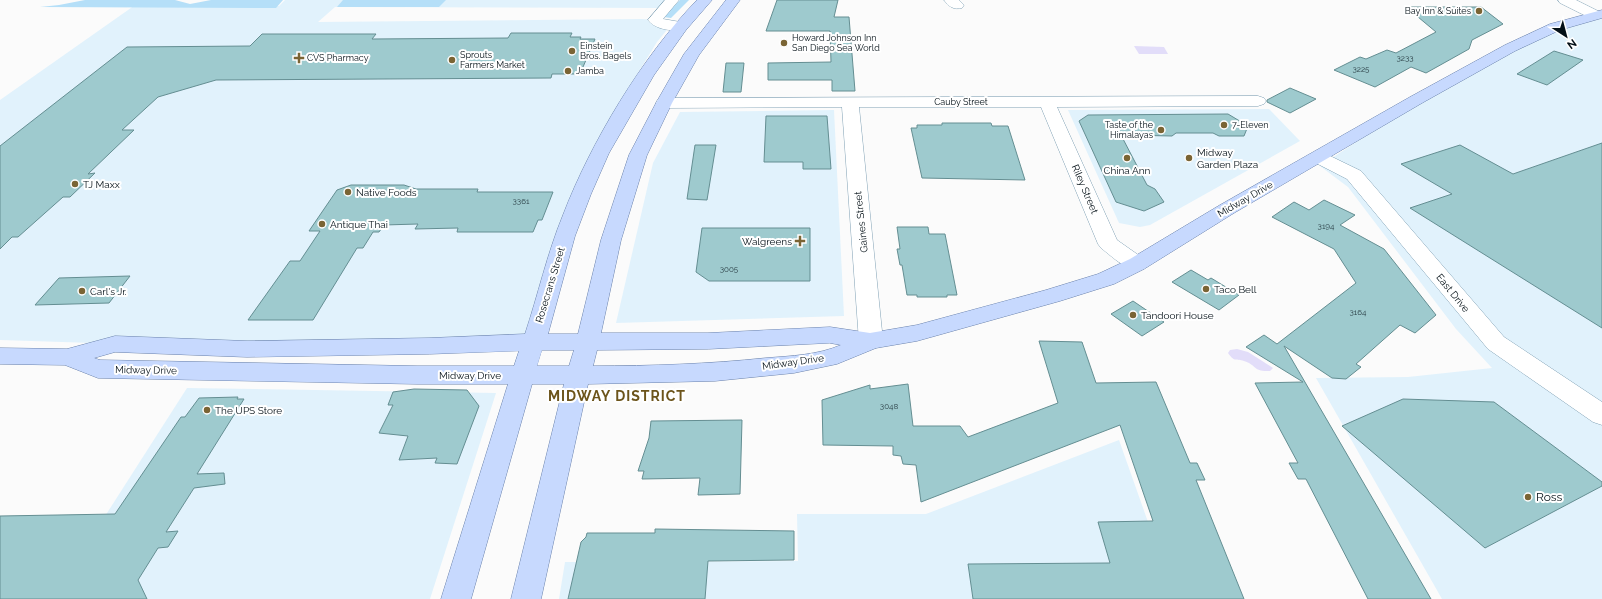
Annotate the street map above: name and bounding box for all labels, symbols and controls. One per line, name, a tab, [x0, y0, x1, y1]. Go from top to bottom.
place label: Bay Inn & Suites	[1405, 6, 1472, 16]
marker: Bay Inn & Suites	[1474, 6, 1484, 16]
north arrow	[1546, 16, 1586, 56]
place label: Howard Johnson Inn San Diego Sea World	[792, 33, 880, 53]
text: N	[1564, 36, 1579, 51]
marker: Howard Johnson Inn San Diego Sea World	[779, 38, 789, 48]
place label: Einstein Bros. Bagels	[580, 41, 632, 61]
marker: Einstein Bros. Bagels	[567, 46, 577, 56]
place label: Sprouts Farmers Market	[460, 50, 525, 70]
marker: CVS Pharmacy	[294, 53, 304, 63]
place label: CVS Pharmacy	[307, 53, 369, 63]
house number: 3233	[1397, 53, 1413, 63]
marker: Sprouts Farmers Market	[447, 55, 457, 65]
house number: 3225	[1353, 64, 1370, 74]
marker: Jamba	[563, 66, 573, 76]
place label: Jamba	[576, 66, 604, 76]
street label: Cauby Street	[934, 97, 988, 107]
place label: Taste of the Himalayas	[1105, 120, 1154, 140]
marker: 7-Eleven	[1219, 120, 1229, 130]
place label: 7-Eleven	[1232, 120, 1269, 130]
marker: Taste of the Himalayas	[1156, 125, 1166, 135]
place label: Midway Garden Plaza	[1197, 147, 1258, 170]
marker: China Ann	[1122, 153, 1132, 163]
marker: Midway Garden Plaza	[1184, 153, 1194, 163]
street label: Riley Street	[1070, 163, 1101, 216]
place label: China Ann	[1104, 165, 1151, 176]
marker: TJ Maxx	[70, 179, 80, 189]
place label: TJ Maxx	[83, 179, 120, 190]
street label: Midway Drive	[1215, 179, 1275, 219]
marker: Native Foods	[343, 187, 353, 197]
place label: Native Foods	[356, 187, 417, 198]
street label: Gaines Street	[852, 190, 870, 253]
house number: 3361	[513, 196, 530, 206]
marker: Antique Thai	[317, 219, 327, 229]
place label: Antique Thai	[330, 219, 388, 230]
house number: 3194	[1318, 221, 1335, 231]
place label: Walgreens	[742, 236, 792, 247]
marker: Walgreens	[795, 236, 805, 246]
street label: Rosecrans Street	[533, 245, 567, 324]
house number: 3005	[720, 264, 739, 274]
street label: East Drive	[1434, 272, 1472, 314]
marker: Taco Bell	[1201, 284, 1211, 294]
place label: Taco Bell	[1214, 284, 1257, 295]
marker: Carl's Jr.	[77, 286, 87, 296]
place label: Carl's Jr.	[90, 286, 127, 297]
house number: 3164	[1350, 307, 1367, 317]
marker: Tandoori House	[1128, 310, 1138, 320]
place label: Tandoori House	[1141, 310, 1214, 321]
street label: Midway Drive	[762, 352, 825, 372]
street label: Midway Drive	[115, 364, 177, 376]
street label: Midway Drive	[439, 370, 501, 381]
district label: MIDWAY DISTRICT	[548, 388, 686, 404]
house number: 3048	[880, 401, 898, 411]
marker: The UPS Store	[202, 405, 212, 415]
place label: The UPS Store	[215, 405, 282, 416]
place label: Ross	[1536, 490, 1563, 504]
marker: Ross	[1523, 492, 1533, 502]

